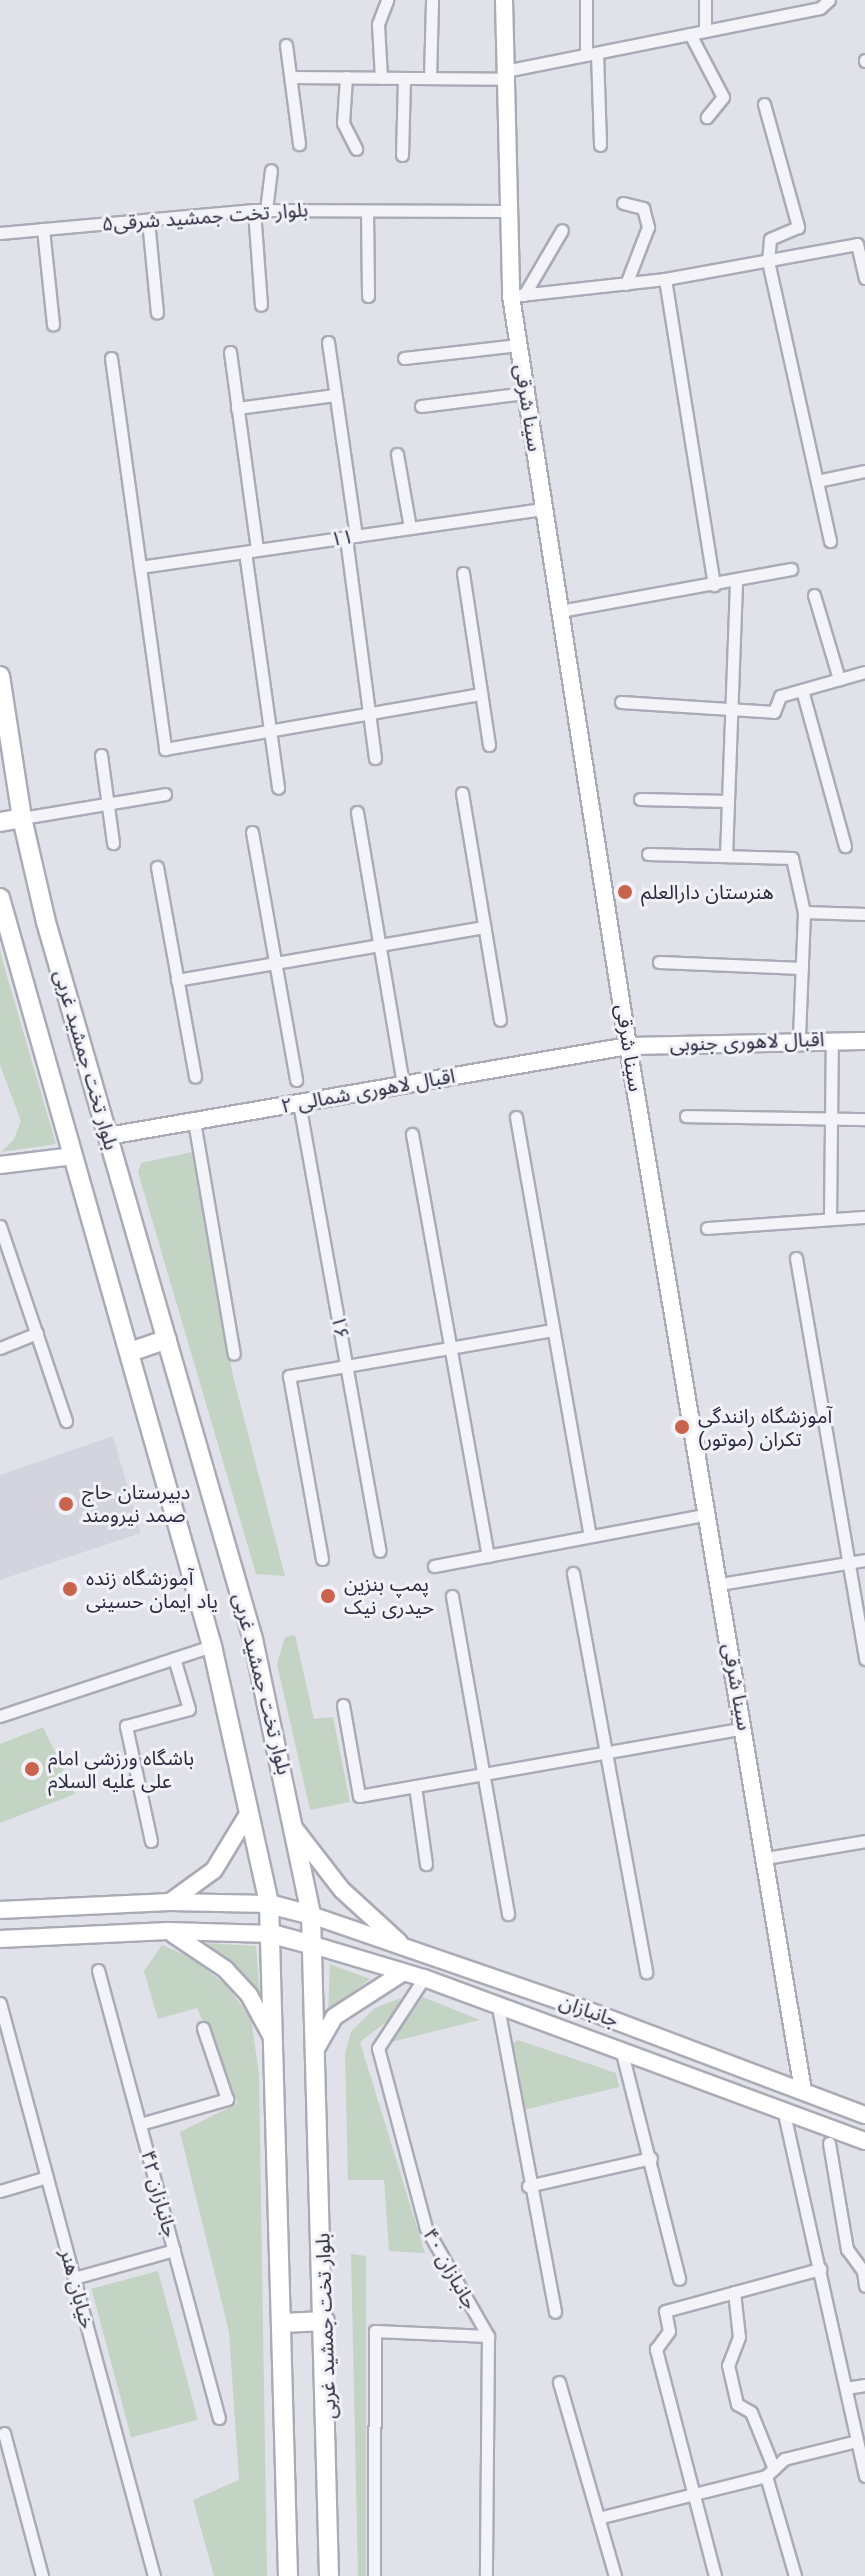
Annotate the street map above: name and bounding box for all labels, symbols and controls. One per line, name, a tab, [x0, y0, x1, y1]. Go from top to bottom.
street label: بلوار تخت جمشید شرقی۵	[101, 198, 309, 236]
street label: سینا شرقی	[509, 363, 547, 453]
street label: ۱۱	[329, 525, 355, 551]
place label: هنرستان دارالعلم	[641, 880, 774, 904]
marker: هنرستان دارالعلم	[616, 883, 634, 901]
street label: بلوار تخت جمشید غربی	[49, 967, 123, 1153]
street label: سینا شرقی	[610, 1003, 648, 1093]
street label: اقبال لاهوری جنوبی	[669, 1027, 825, 1057]
street label: اقبال لاهوری شمالی ۲	[279, 1064, 457, 1118]
street label: ۱۶	[326, 1314, 354, 1340]
place label: آموزشگاه رانندگی تکران (موتور)	[698, 1404, 832, 1451]
marker: آموزشگاه رانندگی تکران (موتور)	[673, 1418, 691, 1436]
place label: دبیرستان حاج صمد نیرومند	[82, 1480, 190, 1527]
marker: دبیرستان حاج صمد نیرومند	[57, 1495, 75, 1513]
place label: آموزشگاه زنده یاد ایمان حسینی	[86, 1566, 218, 1613]
place label: پمپ بنزین حیدری نیک	[344, 1572, 434, 1619]
marker: آموزشگاه زنده یاد ایمان حسینی	[61, 1580, 79, 1598]
marker: پمپ بنزین حیدری نیک	[319, 1587, 337, 1605]
street label: بلوار تخت جمشید غربی	[228, 1591, 296, 1777]
street label: سینا شرقی	[718, 1642, 756, 1732]
place label: باشگاه ورزشی امام علی علیه السلام	[48, 1746, 194, 1793]
marker: باشگاه ورزشی امام علی علیه السلام	[23, 1760, 41, 1778]
street label: جانبازان	[556, 1989, 622, 2033]
street label: ۴۲ جانبازان	[136, 2148, 182, 2240]
street label: ۴۰ جانبازان	[418, 2224, 482, 2314]
street label: بلوار تخت جمشید غربی	[311, 2233, 341, 2419]
street label: خیابان هنر	[55, 2246, 99, 2332]

